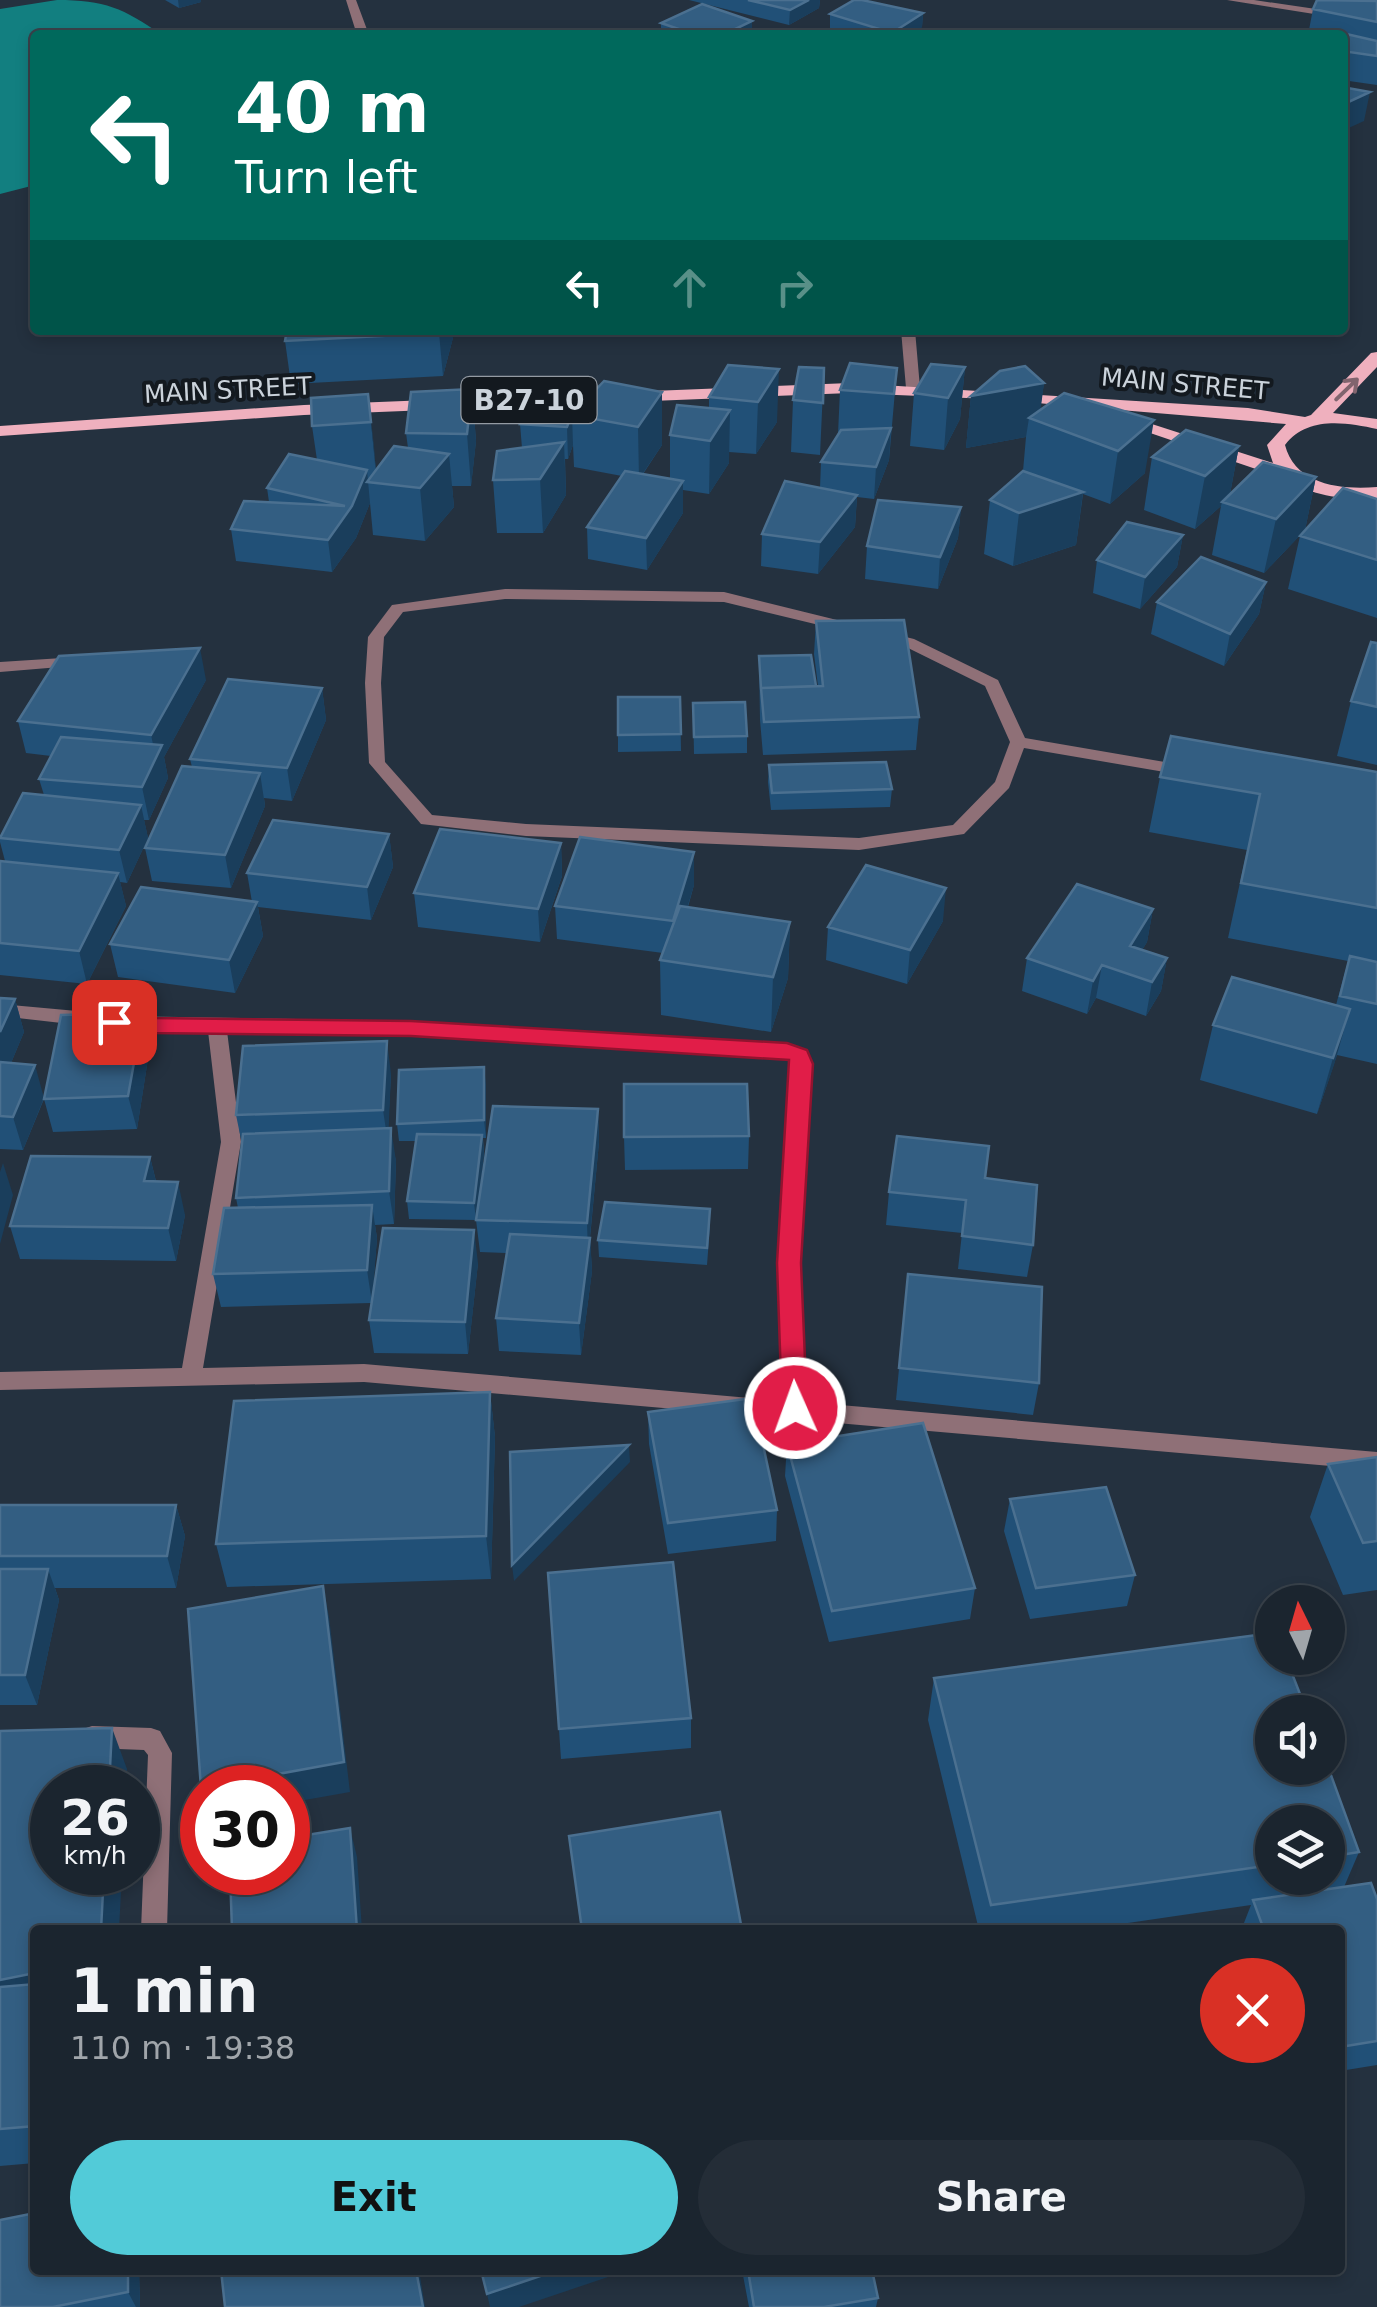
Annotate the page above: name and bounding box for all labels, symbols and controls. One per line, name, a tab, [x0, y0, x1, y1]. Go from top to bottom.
text: 40 m	[235, 67, 430, 149]
icon: left	[70, 70, 200, 200]
text: Turn left	[235, 151, 418, 204]
icon: left	[557, 260, 612, 315]
icon: ahead	[662, 260, 717, 315]
icon: right	[767, 260, 822, 315]
street label: MAIN STREET	[1100, 362, 1271, 406]
street label: MAIN STREET	[143, 371, 313, 409]
road number: B27-10	[462, 377, 596, 423]
one-way arrow	[1334, 378, 1359, 401]
pin	[72, 980, 157, 1065]
icon: arrive	[87, 995, 142, 1050]
position arrow	[743, 1356, 847, 1460]
north arrow	[1255, 1585, 1345, 1675]
map controls	[1255, 1585, 1345, 1895]
button: sound	[1255, 1695, 1345, 1785]
speed limit sign: 30	[180, 1765, 310, 1895]
text: 26	[60, 1789, 130, 1847]
button: layers	[1255, 1805, 1345, 1895]
text: km/h	[63, 1841, 127, 1870]
text: 1 min	[70, 1956, 258, 2026]
button: close	[1200, 1958, 1305, 2063]
text: 110 m · 19:38	[70, 2029, 295, 2067]
button: Exit	[70, 2140, 678, 2255]
button: Share	[698, 2140, 1305, 2255]

